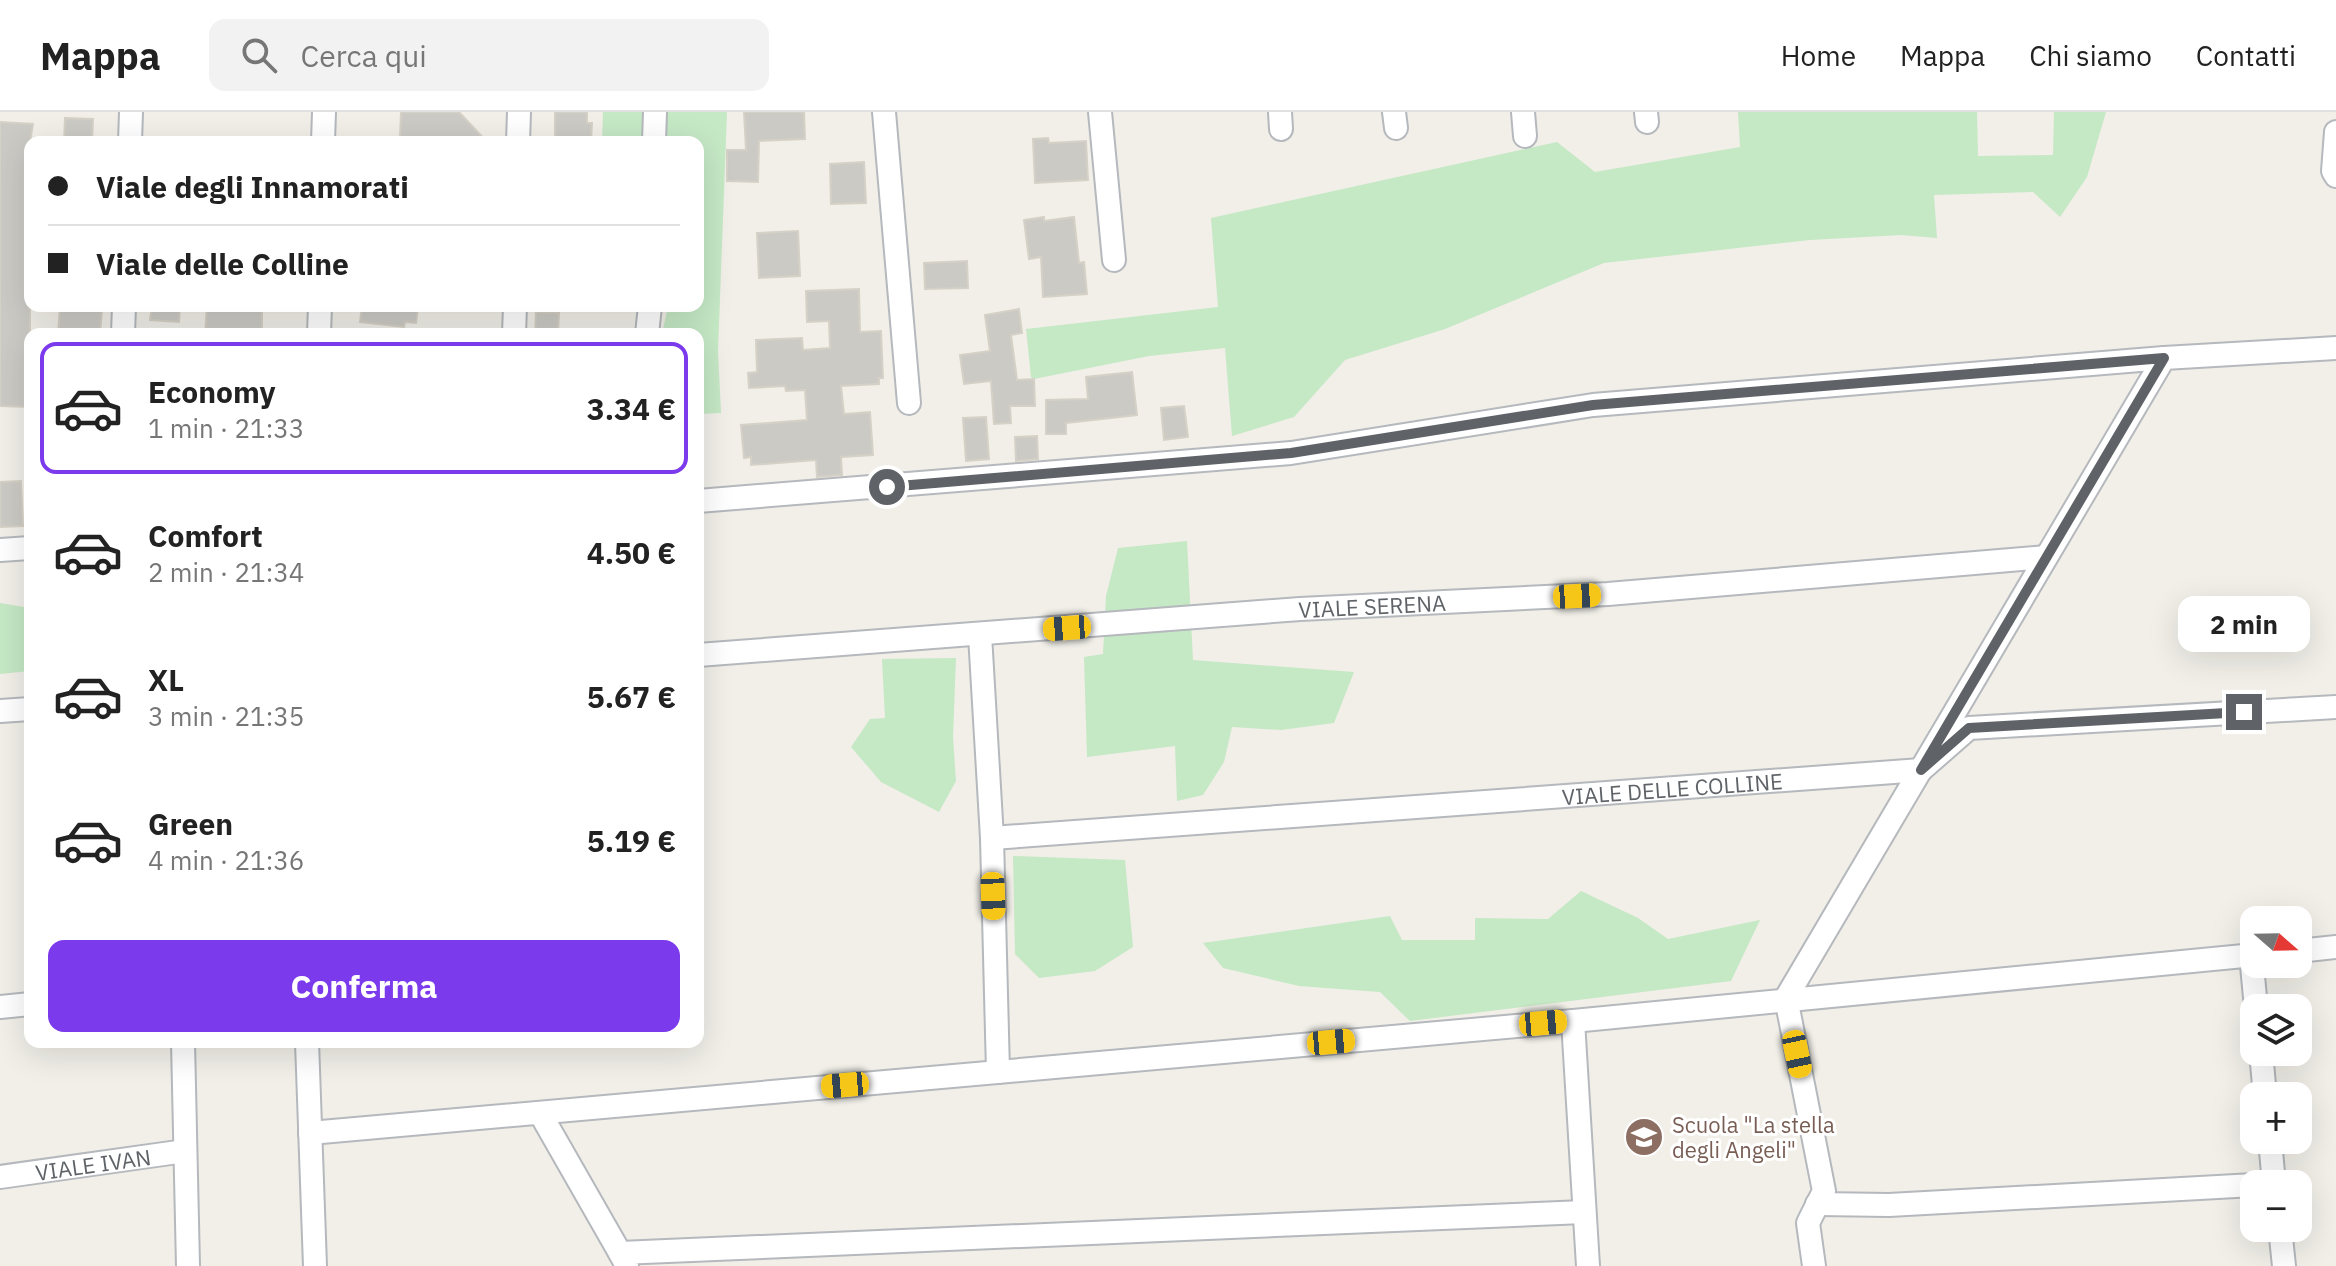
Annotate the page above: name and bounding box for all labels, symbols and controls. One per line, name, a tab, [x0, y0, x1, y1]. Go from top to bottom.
search box	[209, 19, 769, 91]
text: Mappa	[40, 31, 161, 80]
icon: search	[237, 33, 281, 77]
text: Cerca qui	[301, 36, 427, 75]
text: Home	[1781, 37, 1856, 74]
text: Mappa	[1900, 37, 1985, 74]
text: Chi siamo	[2029, 37, 2152, 74]
text: Contatti	[2196, 37, 2296, 74]
text: Viale degli Innamorati	[96, 167, 409, 206]
text: Viale delle Colline	[96, 244, 349, 283]
icon: car	[52, 372, 124, 444]
text: Economy	[148, 372, 276, 411]
text: 3.34 €	[587, 389, 676, 428]
text: 1 min · 21:33	[148, 411, 304, 445]
route start	[869, 469, 905, 505]
icon: car	[52, 516, 124, 588]
text: Comfort	[148, 516, 263, 555]
text: 4.50 €	[587, 533, 676, 572]
text: 2 min · 21:34	[148, 555, 304, 589]
car	[1552, 583, 1602, 609]
street label: VIALE SERENA	[1298, 587, 1447, 624]
callout: 2 min	[2178, 596, 2310, 652]
text: 2 min	[2210, 607, 2278, 641]
car	[1042, 614, 1092, 642]
icon: car	[52, 660, 124, 732]
text: XL	[148, 660, 184, 699]
text: 5.67 €	[587, 677, 676, 716]
route end	[2226, 694, 2262, 730]
text: 3 min · 21:35	[148, 699, 304, 733]
street label: VIALE DELLE COLLINE	[1561, 766, 1784, 811]
icon: car	[52, 804, 124, 876]
text: Green	[148, 804, 233, 843]
text: 5.19 €	[587, 821, 676, 860]
text: 4 min · 21:36	[148, 843, 304, 877]
car	[980, 872, 1006, 920]
north arrow	[2240, 906, 2312, 978]
map controls	[2240, 906, 2312, 1242]
button: Conferma	[48, 940, 680, 1032]
button: layers	[2240, 994, 2312, 1066]
car	[1518, 1009, 1568, 1037]
car	[1306, 1028, 1356, 1056]
car	[1780, 1028, 1814, 1080]
car	[820, 1071, 870, 1099]
button: +	[2240, 1082, 2312, 1154]
place label: Scuola "La stella degli Angeli"	[1672, 1110, 1835, 1164]
school or university icon: Scuola "La stella degli Angeli"	[1623, 1116, 1665, 1158]
street label: VIALE IVAN	[33, 1141, 153, 1186]
button: −	[2240, 1170, 2312, 1242]

